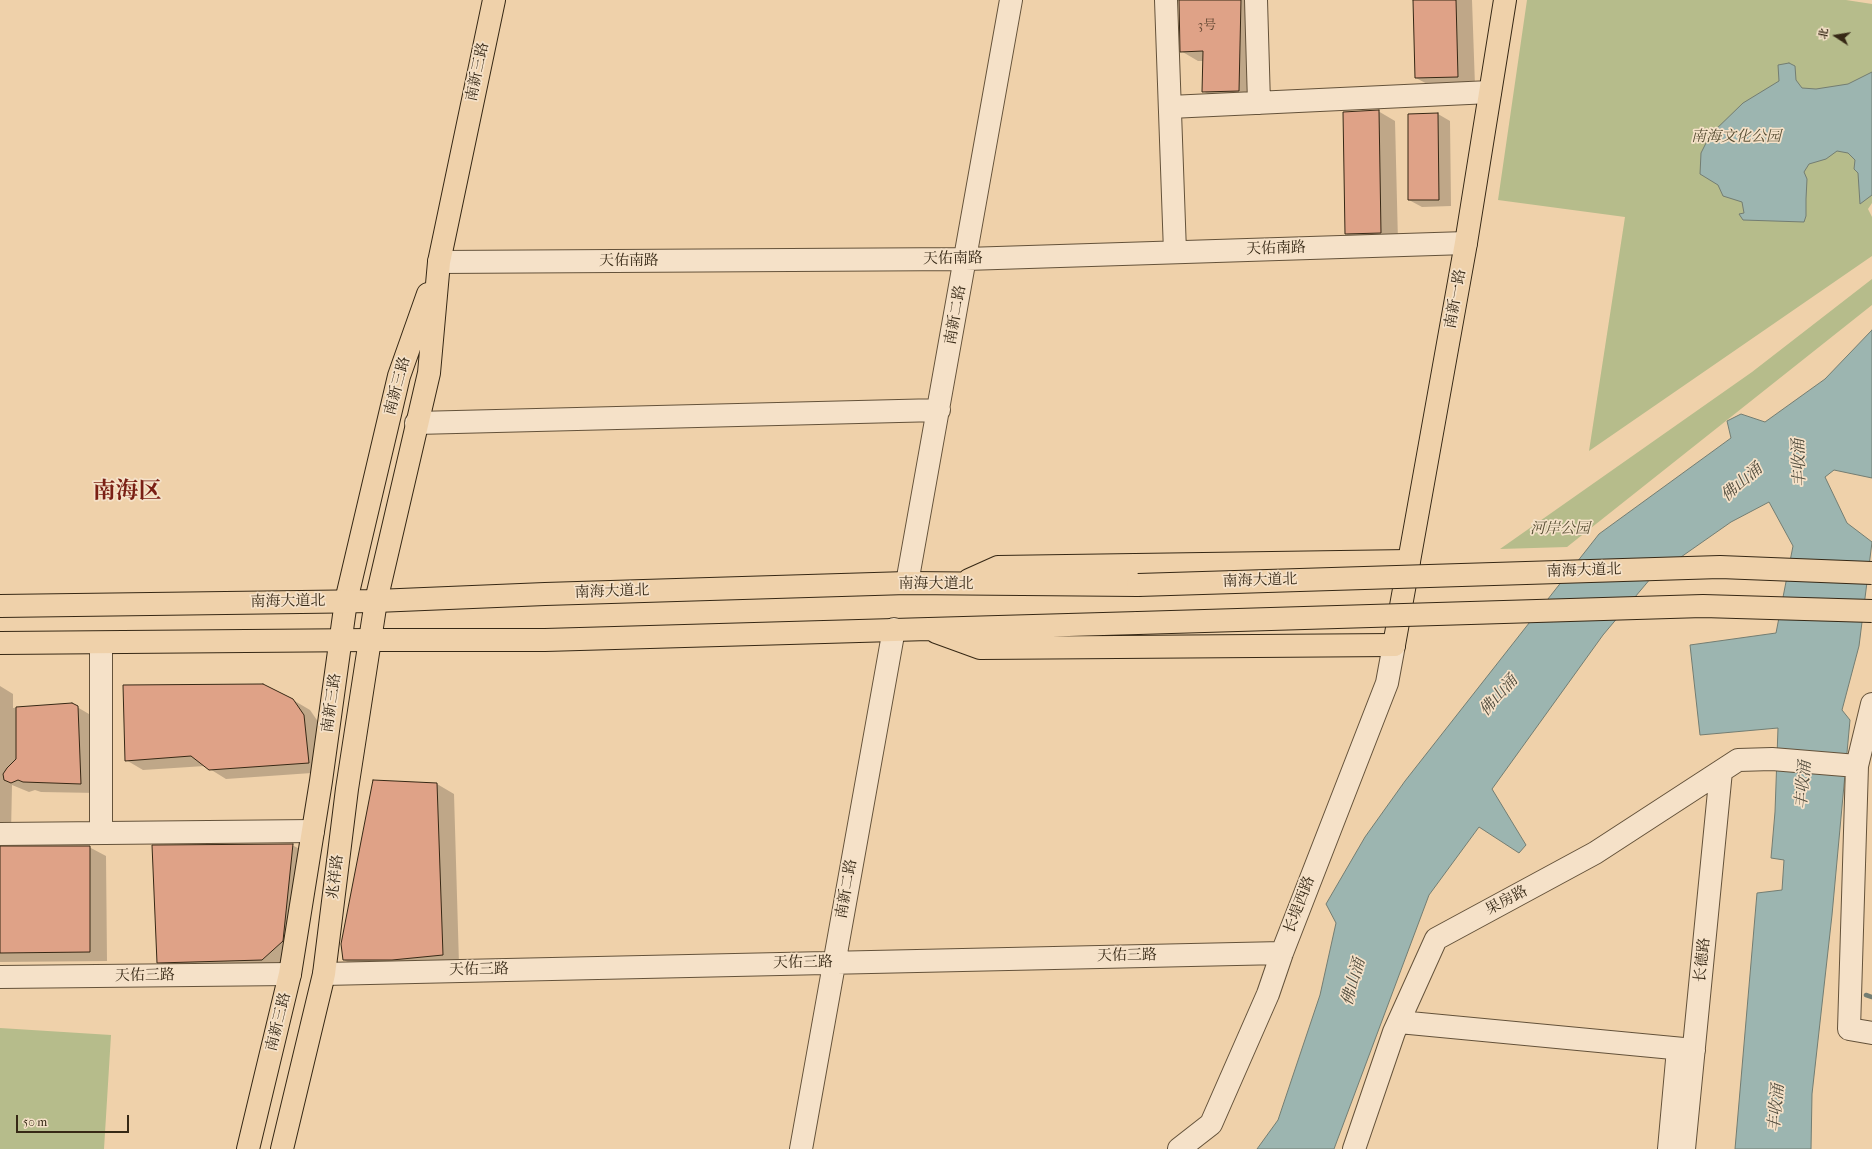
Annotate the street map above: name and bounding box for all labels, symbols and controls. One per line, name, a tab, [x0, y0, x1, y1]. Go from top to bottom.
north arrow	[1816, 16, 1856, 56]
house number: 3号	[1198, 18, 1216, 34]
text: 北	[1816, 27, 1831, 40]
street label: 南新三路	[463, 41, 493, 103]
park label: 南海文化公园	[1691, 128, 1781, 146]
street label: 天佑南路	[1246, 239, 1306, 259]
street label: 天佑南路	[923, 249, 983, 269]
street label: 天佑南路	[599, 252, 659, 270]
street label: 南新一路	[1442, 268, 1470, 330]
street label: 南新二路	[942, 284, 970, 346]
street label: 南新三路	[382, 355, 414, 417]
water label: 丰收涌	[1790, 439, 1810, 487]
water label: 佛山涌	[1718, 460, 1766, 506]
district label: 南海区	[93, 478, 161, 506]
park label: 河岸公园	[1530, 520, 1590, 538]
street label: 南海大道北	[1546, 561, 1622, 581]
street label: 南海大道北	[1222, 571, 1298, 591]
street label: 南海大道北	[899, 575, 973, 593]
street label: 南海大道北	[574, 582, 650, 602]
street label: 南海大道北	[250, 592, 326, 612]
street label: 南新三路	[319, 672, 345, 734]
water label: 佛山涌	[1476, 672, 1522, 720]
water label: 丰收涌	[1792, 760, 1816, 810]
street label: 兆祥路	[324, 854, 348, 900]
street label: 南新二路	[833, 858, 861, 920]
street label: 长堤西路	[1281, 874, 1319, 936]
street label: 果房路	[1483, 882, 1531, 920]
street label: 长德路	[1692, 937, 1714, 983]
street label: 天佑三路	[1097, 946, 1157, 966]
street label: 天佑三路	[773, 953, 833, 973]
water label: 佛山涌	[1338, 956, 1370, 1008]
street label: 天佑三路	[449, 960, 509, 980]
street label: 天佑三路	[115, 966, 175, 986]
street label: 南新三路	[263, 991, 295, 1053]
water label: 丰收涌	[1765, 1083, 1789, 1133]
scale bar	[18, 1107, 131, 1133]
text: 50 m	[23, 1115, 47, 1129]

